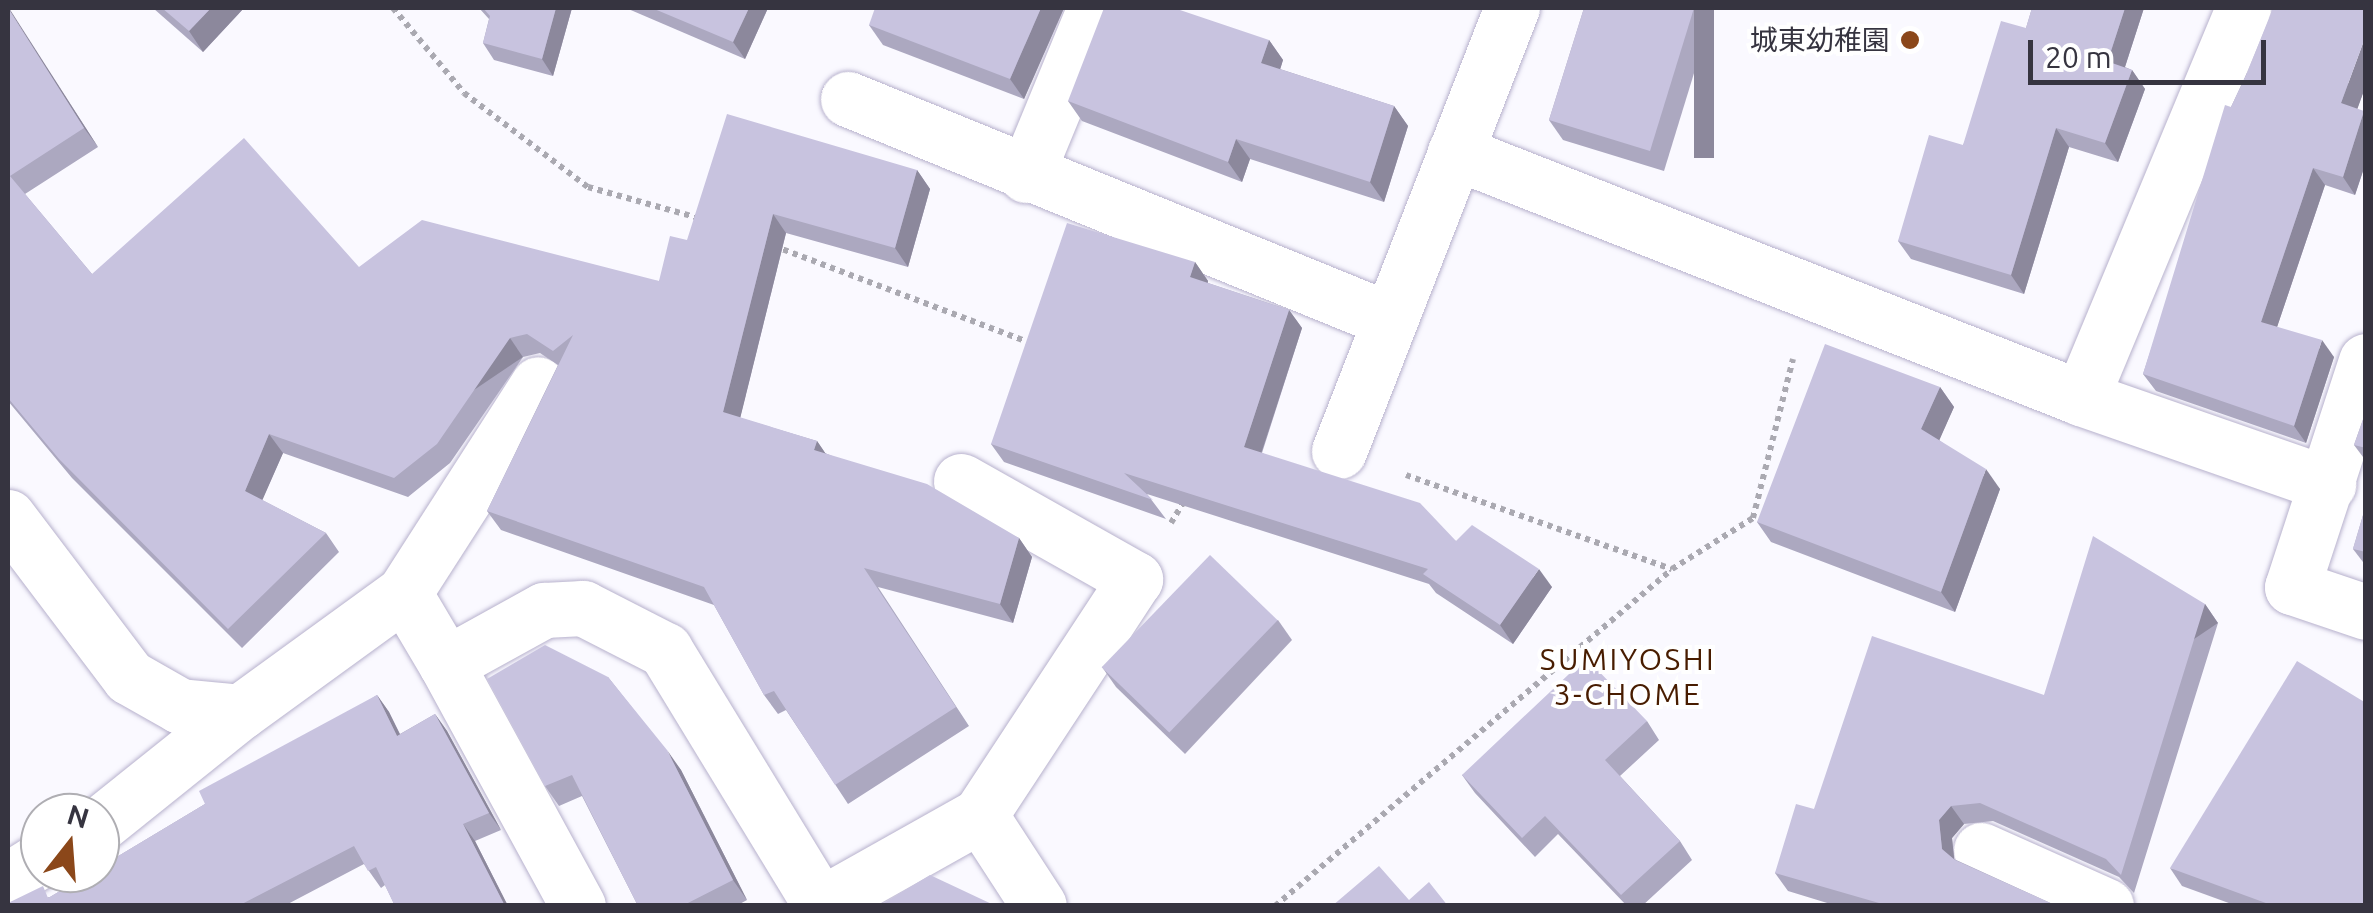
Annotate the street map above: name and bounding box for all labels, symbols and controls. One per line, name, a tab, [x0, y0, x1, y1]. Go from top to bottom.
scale bar	[2033, 20, 2270, 82]
place label: 城東幼稚園	[1750, 23, 1890, 57]
marker: 城東幼稚園	[1899, 29, 1921, 51]
text: 20 m	[2045, 40, 2112, 74]
district label: SUMIYOSHI 3-CHOME	[1540, 641, 1716, 712]
north arrow	[20, 793, 120, 893]
text: N	[64, 798, 93, 834]

